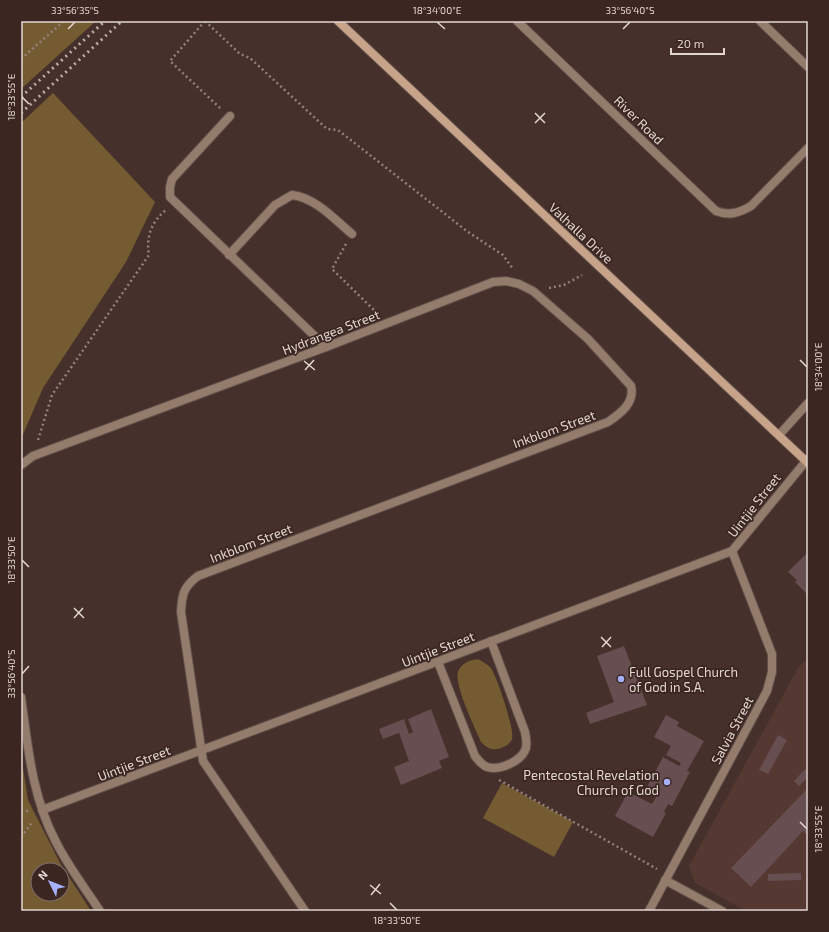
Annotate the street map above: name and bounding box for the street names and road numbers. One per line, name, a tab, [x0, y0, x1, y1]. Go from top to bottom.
street label: River Road	[611, 92, 667, 148]
street label: Valhalla Drive	[546, 199, 616, 267]
street label: Hydrangea Street	[280, 306, 382, 358]
street label: Inkblom Street	[511, 407, 597, 451]
street label: Uintjie Street	[724, 470, 784, 540]
street label: Inkblom Street	[208, 520, 294, 566]
street label: Uintjie Street	[399, 628, 477, 670]
street label: Salvia Street	[707, 693, 757, 767]
street label: Uintjie Street	[95, 742, 173, 784]

